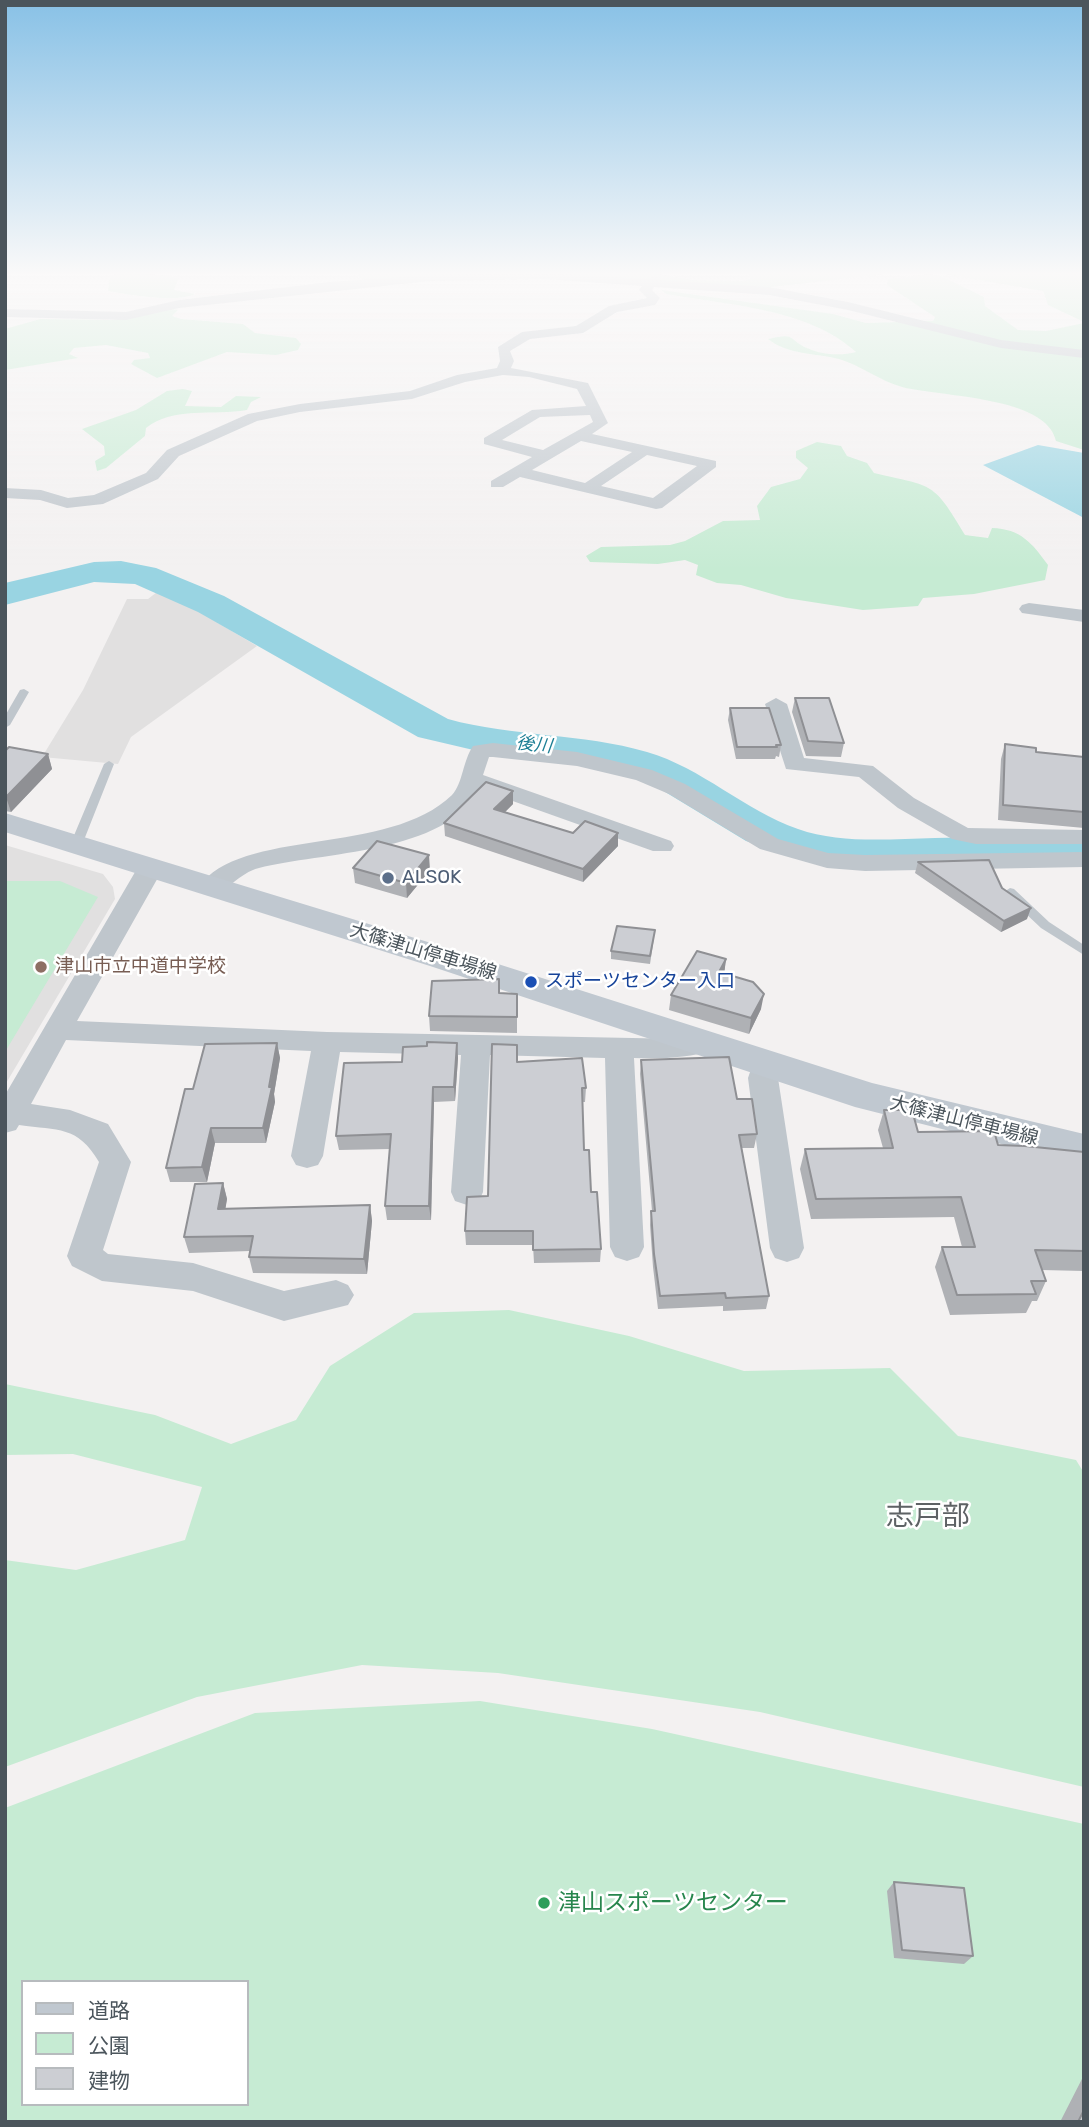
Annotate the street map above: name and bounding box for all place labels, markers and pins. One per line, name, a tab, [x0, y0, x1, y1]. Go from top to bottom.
place label: ALSOK	[402, 867, 462, 889]
marker: ALSOK	[380, 870, 396, 886]
place label: 津山市立中道中学校	[55, 956, 226, 978]
marker: 津山市立中道中学校	[33, 959, 49, 975]
place label: スポーツセンター入口	[545, 971, 735, 993]
marker: スポーツセンター入口	[523, 974, 539, 990]
place label: 津山スポーツセンター	[558, 1889, 788, 1917]
marker: 津山スポーツセンター	[536, 1895, 552, 1911]

